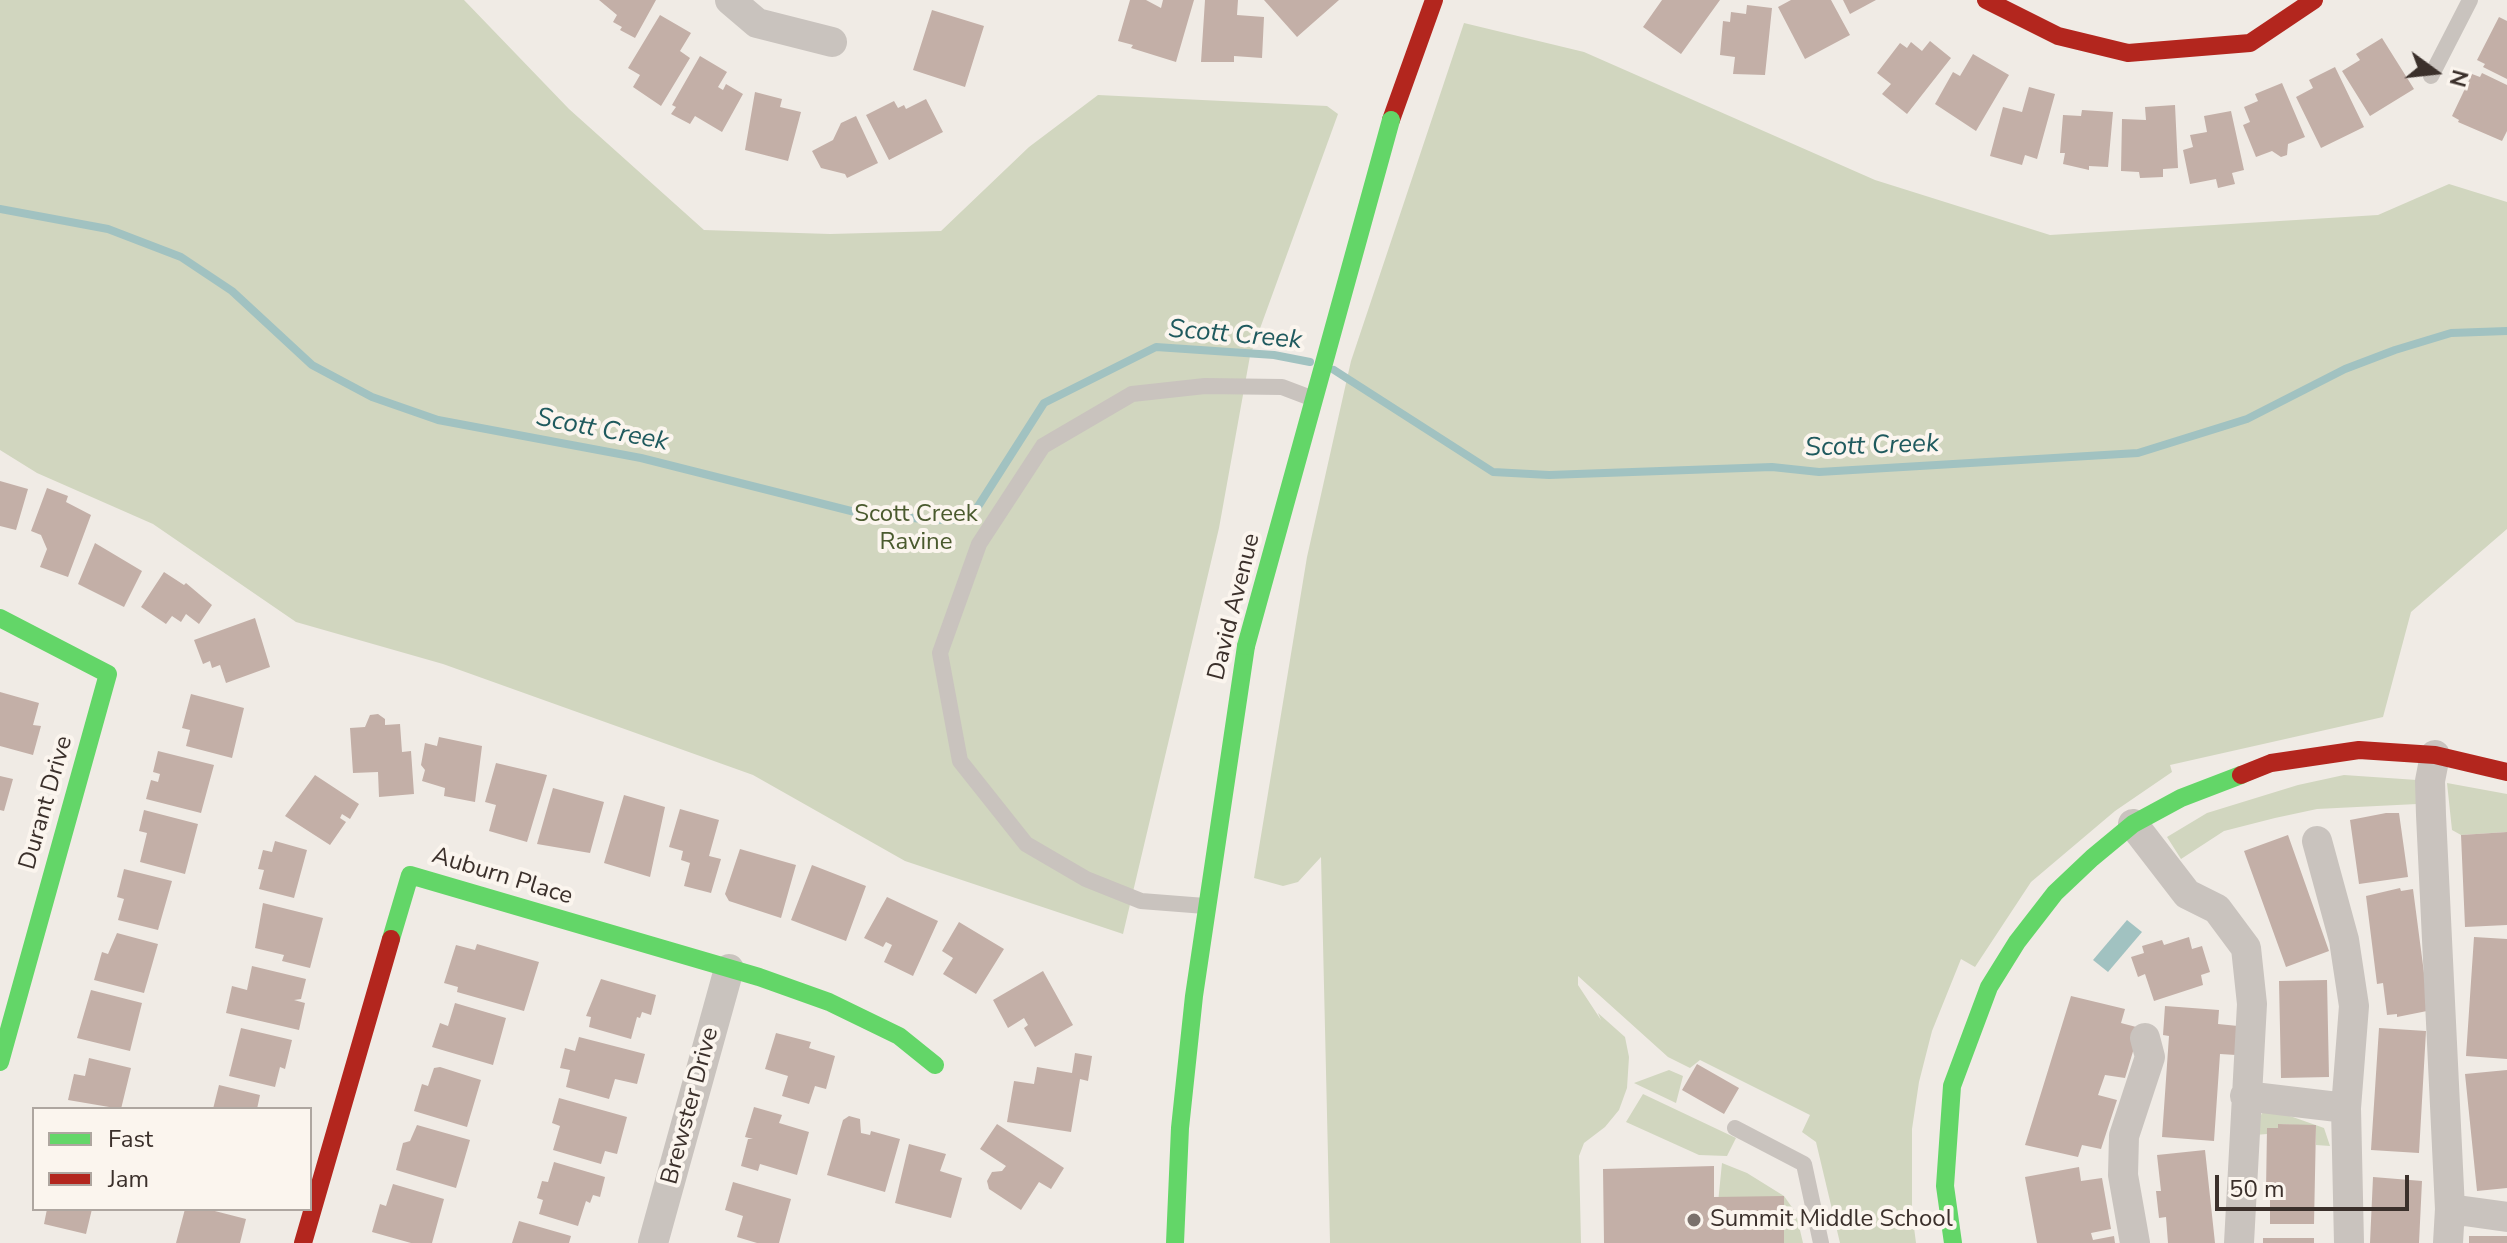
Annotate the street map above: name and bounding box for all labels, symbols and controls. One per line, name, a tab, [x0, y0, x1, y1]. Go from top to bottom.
north arrow	[2395, 32, 2475, 112]
text: N	[2442, 66, 2475, 90]
water label: Scott Creek	[1167, 315, 1303, 357]
water label: Scott Creek	[533, 403, 671, 459]
water label: Scott Creek	[1805, 429, 1939, 465]
park label: Scott Creek Ravine	[854, 501, 978, 557]
street label: David Avenue	[1203, 531, 1267, 683]
street label: Durant Drive	[14, 733, 80, 873]
street label: Auburn Place	[428, 842, 576, 912]
street label: Brewster Drive	[656, 1024, 726, 1188]
legend	[32, 1107, 312, 1211]
text: Fast	[108, 1123, 153, 1155]
scale bar	[2219, 1159, 2413, 1209]
text: Jam	[108, 1163, 149, 1195]
text: 50 m	[2229, 1173, 2285, 1205]
place label: Summit Middle School	[1710, 1206, 1953, 1234]
marker: Summit Middle School	[1685, 1211, 1703, 1229]

